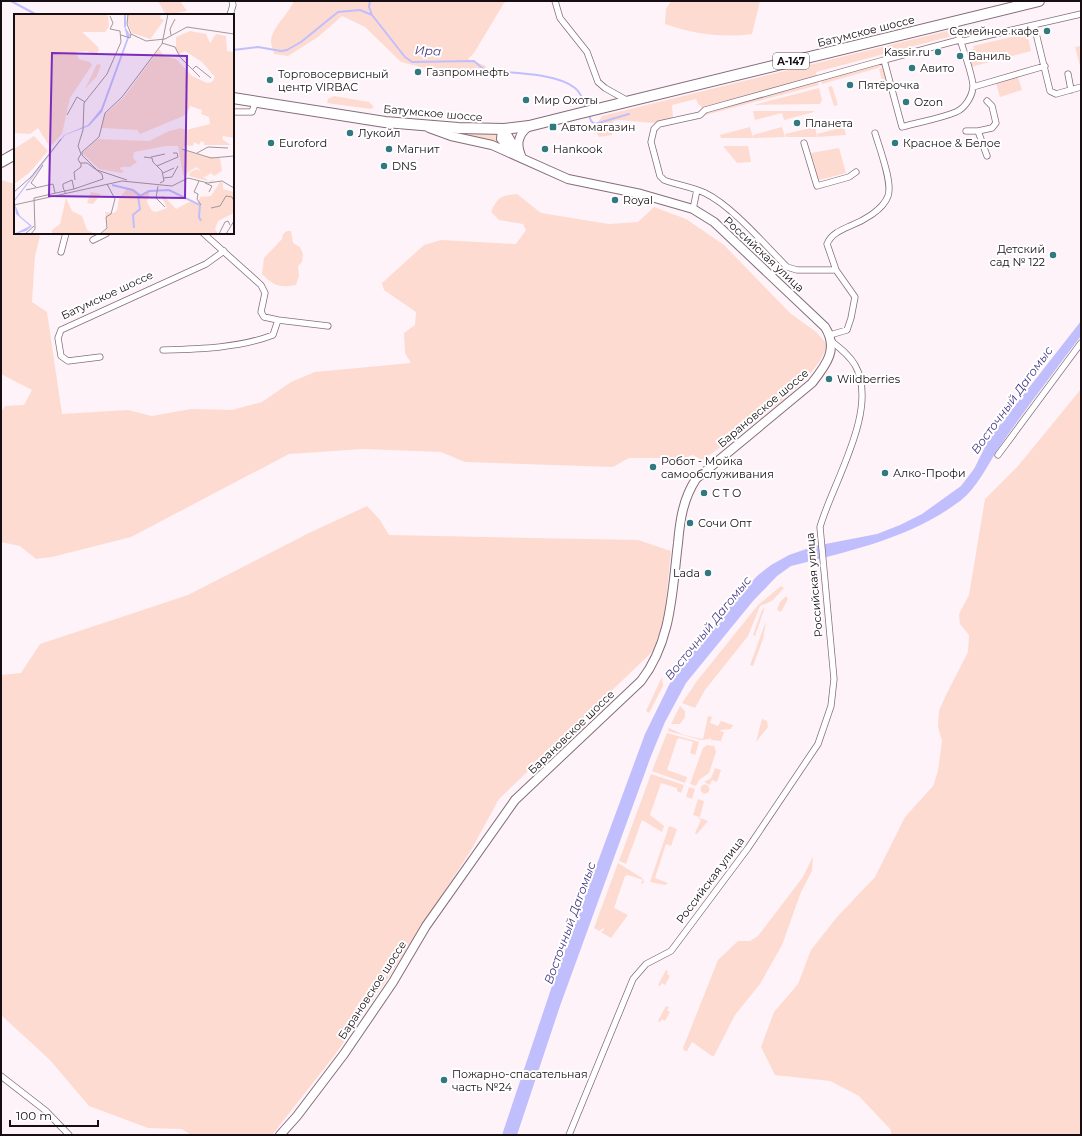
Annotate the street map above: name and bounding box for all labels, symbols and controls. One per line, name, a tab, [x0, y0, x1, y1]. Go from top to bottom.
street label: Батумское шоссе	[816, 12, 916, 50]
inset map	[14, 14, 234, 234]
place label: Семейное кафе	[949, 24, 1039, 38]
marker: Семейное кафе	[1042, 26, 1052, 36]
water label: Ира	[414, 42, 442, 59]
place label: Kassir.ru	[884, 45, 930, 59]
marker: Kassir.ru	[933, 47, 943, 57]
place label: Ваниль	[968, 49, 1011, 63]
marker: Ваниль	[955, 51, 965, 61]
road number: А-147	[773, 53, 809, 69]
place label: Авито	[920, 61, 954, 75]
marker: Авито	[907, 63, 917, 73]
place label: Газпромнефть	[426, 65, 509, 79]
place label: Торговосервисный центр VIRBAC	[278, 67, 389, 94]
marker: Газпромнефть	[413, 67, 423, 77]
marker: Торговосервисный центр VIRBAC	[265, 75, 275, 85]
place label: Пятёрочка	[858, 78, 919, 92]
marker: Пятёрочка	[845, 80, 855, 90]
place label: Мир Охоты	[534, 93, 598, 107]
marker: Мир Охоты	[521, 95, 531, 105]
place label: Ozon	[914, 95, 943, 109]
marker: Ozon	[901, 97, 911, 107]
street label: Батумское шоссе	[383, 102, 483, 124]
place label: Планета	[805, 116, 853, 130]
marker: Планета	[792, 118, 802, 128]
place label: Автомагазин	[561, 120, 635, 134]
marker: Автомагазин	[548, 122, 558, 132]
place label: Лукойл	[358, 126, 401, 140]
marker: Лукойл	[345, 128, 355, 138]
place label: Euroford	[279, 136, 327, 150]
place label: Красное & Белое	[903, 136, 1001, 150]
marker: Euroford	[266, 138, 276, 148]
marker: Красное & Белое	[890, 138, 900, 148]
place label: Магнит	[397, 142, 440, 156]
place label: Hankook	[553, 142, 603, 156]
marker: Магнит	[384, 144, 394, 154]
marker: Hankook	[540, 144, 550, 154]
place label: DNS	[392, 159, 417, 173]
marker: DNS	[379, 161, 389, 171]
place label: Royal	[623, 193, 653, 207]
marker: Royal	[610, 195, 620, 205]
street label: Российская улица	[721, 213, 807, 295]
place label: Детский сад № 122	[990, 242, 1045, 269]
marker: Детский сад № 122	[1048, 250, 1058, 260]
street label: Батумское шоссе	[59, 268, 155, 322]
water label: Восточный Дагомыс	[968, 343, 1056, 456]
street label: Барановское шоссе	[715, 366, 812, 450]
place label: Wildberries	[837, 372, 901, 386]
marker: Wildberries	[824, 374, 834, 384]
place label: Робот - Мойка самообслуживания	[661, 454, 774, 481]
marker: Робот - Мойка самообслуживания	[648, 462, 658, 472]
place label: Алко-Профи	[893, 466, 965, 480]
marker: Алко-Профи	[880, 468, 890, 478]
place label: С Т О	[712, 486, 741, 500]
marker: С Т О	[699, 488, 709, 498]
place label: Сочи Опт	[698, 516, 752, 530]
marker: Сочи Опт	[685, 518, 695, 528]
street label: Российская улица	[802, 532, 826, 638]
place label: Lada	[673, 566, 700, 580]
marker: Lada	[703, 568, 713, 578]
water label: Восточный Дагомыс	[661, 573, 754, 683]
street label: Барановское шоссе	[525, 687, 617, 777]
street label: Российская улица	[673, 834, 747, 926]
water label: Восточный Дагомыс	[540, 859, 599, 986]
street label: Барановское шоссе	[335, 938, 409, 1042]
place label: Пожарно-спасательная часть №24	[452, 1067, 588, 1094]
marker: Пожарно-спасательная часть №24	[439, 1075, 449, 1085]
scale bar	[10, 1102, 98, 1128]
text: 100 m	[16, 1108, 52, 1123]

